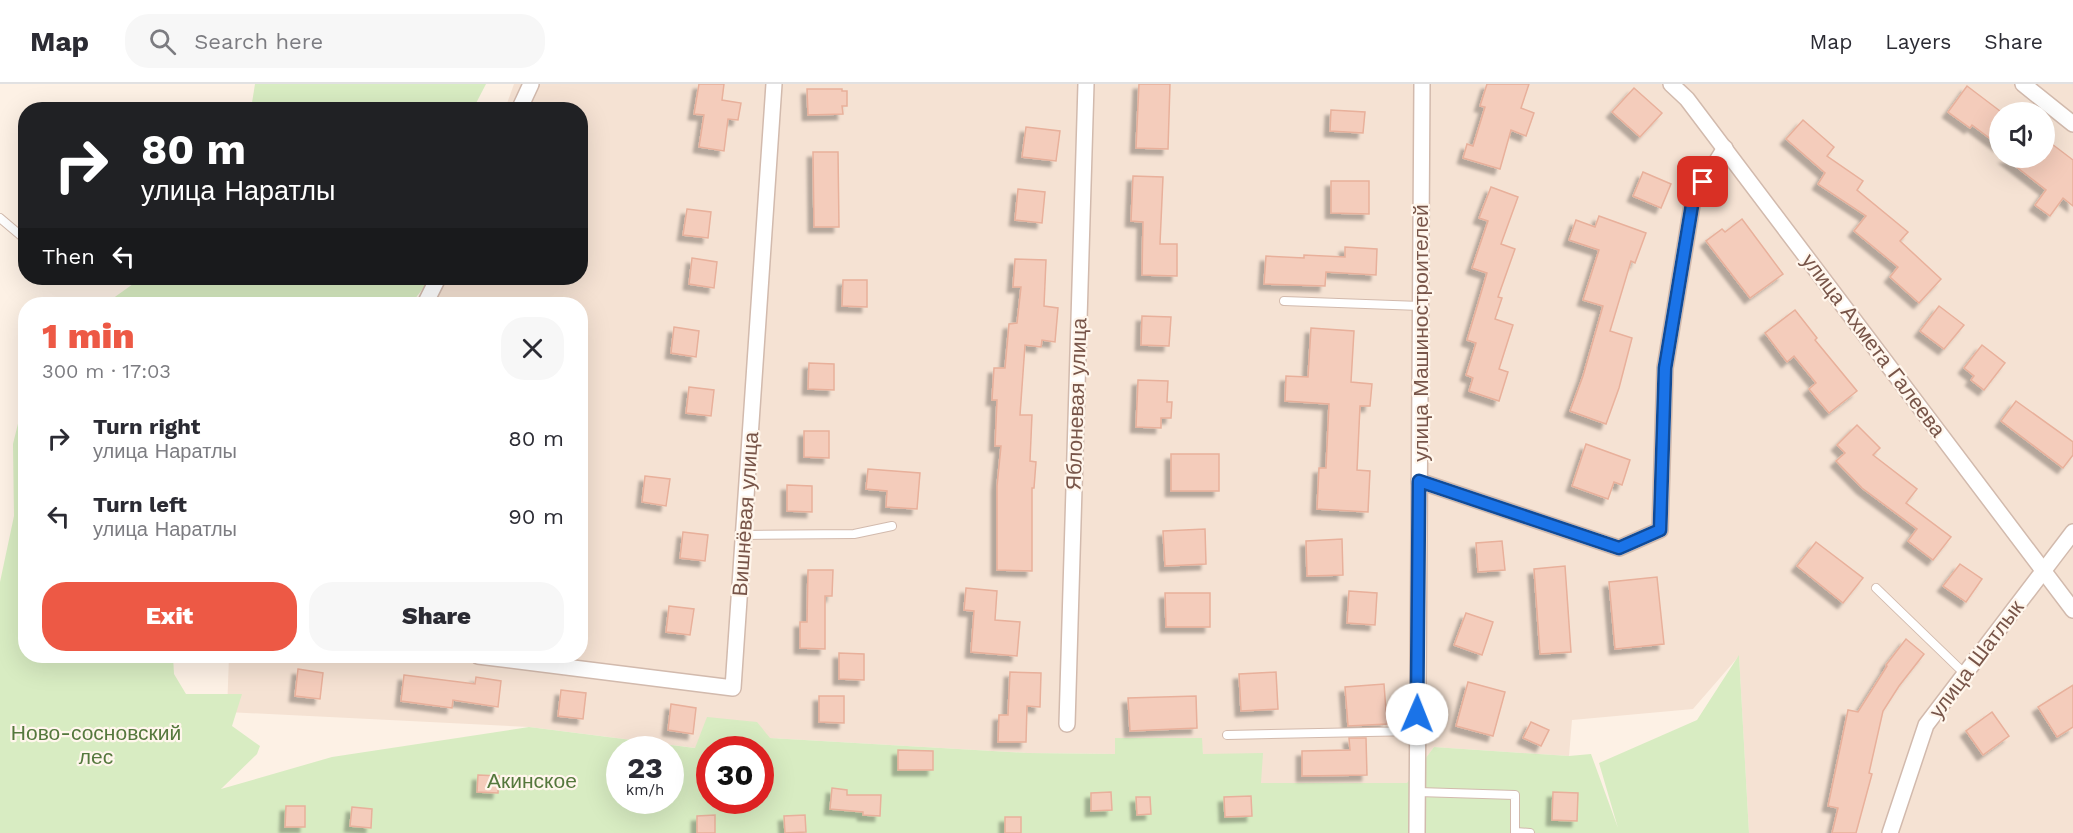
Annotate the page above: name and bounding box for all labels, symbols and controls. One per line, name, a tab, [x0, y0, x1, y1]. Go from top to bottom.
search box	[125, 14, 545, 68]
text: Map	[30, 25, 89, 58]
icon: search	[146, 25, 179, 58]
text: Search here	[194, 29, 323, 54]
text: Map	[1809, 29, 1852, 54]
text: Layers	[1885, 29, 1951, 54]
text: Share	[1984, 29, 2043, 54]
map controls	[1989, 102, 2055, 168]
button: sound	[1989, 102, 2055, 168]
text: 80 m	[141, 125, 246, 174]
icon: right	[42, 126, 120, 204]
pin	[1677, 156, 1728, 207]
icon: arrive	[1686, 165, 1719, 198]
text: улица Наратлы	[141, 175, 335, 207]
street label: улица Машиностроителей	[1408, 204, 1433, 462]
icon: left	[107, 240, 140, 273]
text: Then	[42, 244, 95, 269]
street label: улица Ахмета Галеева	[1797, 248, 1951, 442]
text: 1 min	[42, 315, 135, 357]
button: close	[501, 317, 564, 380]
street label: Яблоневая улица	[1060, 317, 1092, 491]
text: 300 m · 17:03	[42, 359, 171, 383]
text: Turn right	[93, 414, 200, 439]
icon: right	[42, 422, 75, 455]
text: 80 m	[508, 426, 564, 451]
street label: Вишнёвая улица	[727, 431, 763, 597]
text: улица Наратлы	[93, 439, 237, 463]
text: Turn left	[93, 492, 187, 517]
icon: left	[42, 500, 75, 533]
text: 90 m	[508, 504, 564, 529]
text: улица Наратлы	[93, 517, 237, 541]
button: Exit	[42, 582, 297, 651]
button: Share	[309, 582, 564, 651]
street label: улица Шатлык	[1924, 595, 2029, 723]
position arrow	[1385, 682, 1449, 746]
park label: Ново-сосновский лес	[11, 720, 181, 769]
speed limit sign: 30	[696, 736, 774, 814]
text: 23	[627, 750, 663, 785]
park label: Акинское	[487, 768, 577, 793]
text: km/h	[626, 781, 664, 799]

